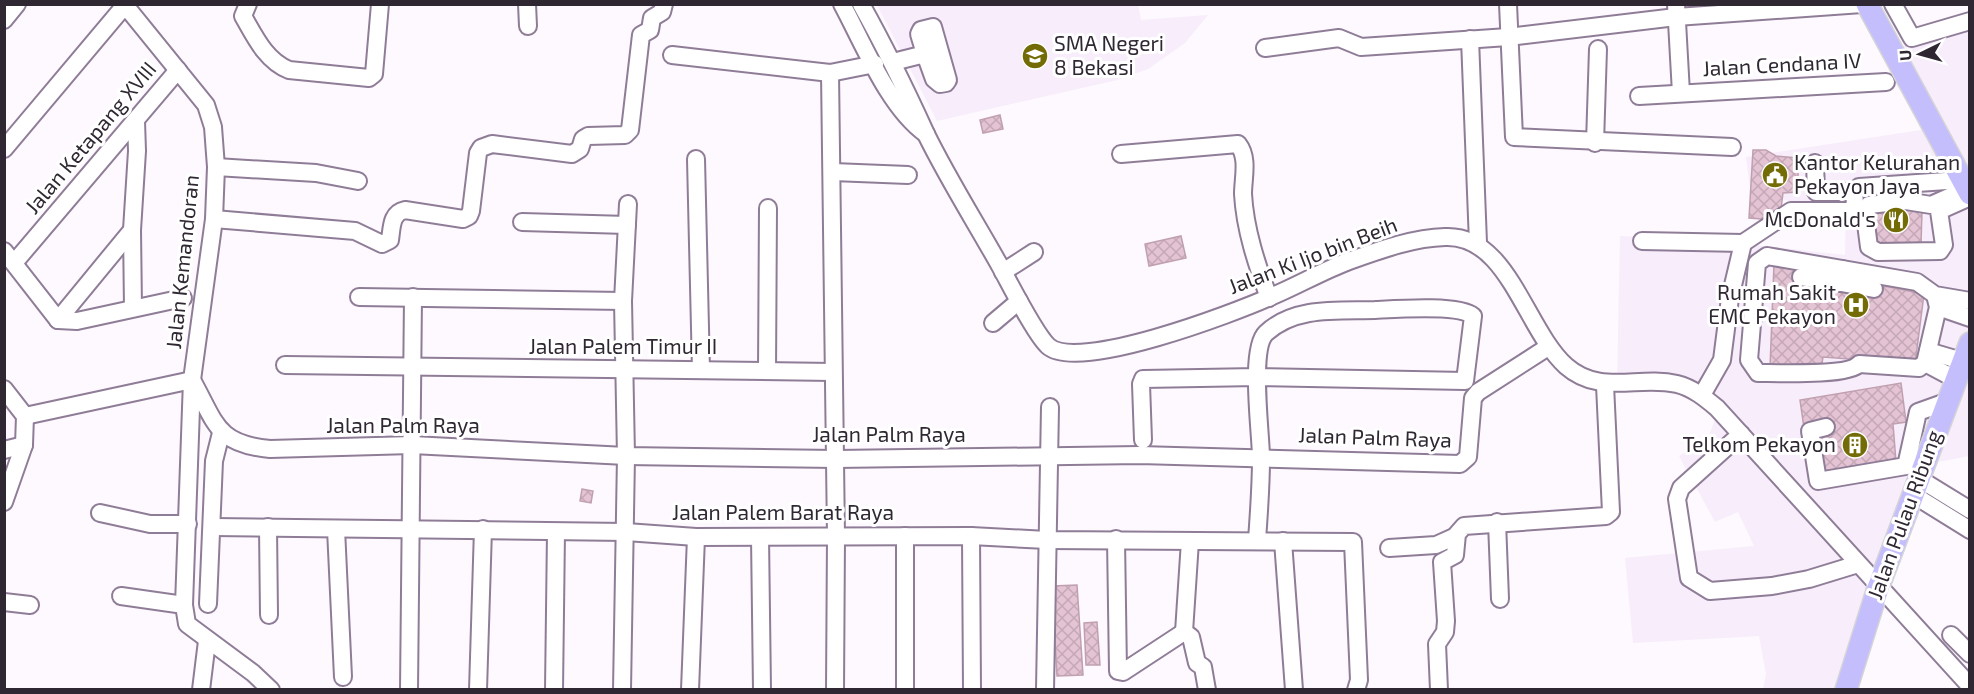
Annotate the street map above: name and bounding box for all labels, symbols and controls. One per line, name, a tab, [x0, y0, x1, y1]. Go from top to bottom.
north arrow	[1890, 24, 1950, 84]
place label: SMA Negeri 8 Bekasi	[1054, 30, 1164, 79]
school or university icon: SMA Negeri 8 Bekasi	[1020, 41, 1050, 71]
street label: Jalan Cendana IV	[1702, 47, 1862, 80]
text: U	[1895, 49, 1915, 62]
street label: Jalan Ketapang XVIII	[19, 56, 161, 218]
place label: Kantor Kelurahan Pekayon Jaya	[1794, 149, 1960, 198]
public building icon: Kantor Kelurahan Pekayon Jaya	[1760, 160, 1790, 190]
street label: Jalan Kemandoran	[160, 174, 203, 350]
restaurant icon: McDonald's	[1881, 205, 1911, 235]
place label: McDonald's	[1764, 206, 1876, 231]
street label: Jalan Ki Ijo bin Beih	[1225, 211, 1401, 299]
place label: Rumah Sakit EMC Pekayon	[1708, 279, 1836, 328]
hospital icon: Rumah Sakit EMC Pekayon	[1841, 290, 1871, 320]
street label: Jalan Palem Timur II	[529, 333, 717, 358]
street label: Jalan Palm Raya	[326, 412, 480, 437]
street label: Jalan Palm Raya	[812, 421, 966, 446]
street label: Jalan Palm Raya	[1298, 421, 1452, 452]
street label: Jalan Pulau Ribung	[1861, 426, 1946, 602]
building icon: Telkom Pekayon	[1840, 430, 1870, 460]
place label: Telkom Pekayon	[1682, 431, 1836, 456]
street label: Jalan Palem Barat Raya	[672, 499, 894, 524]

